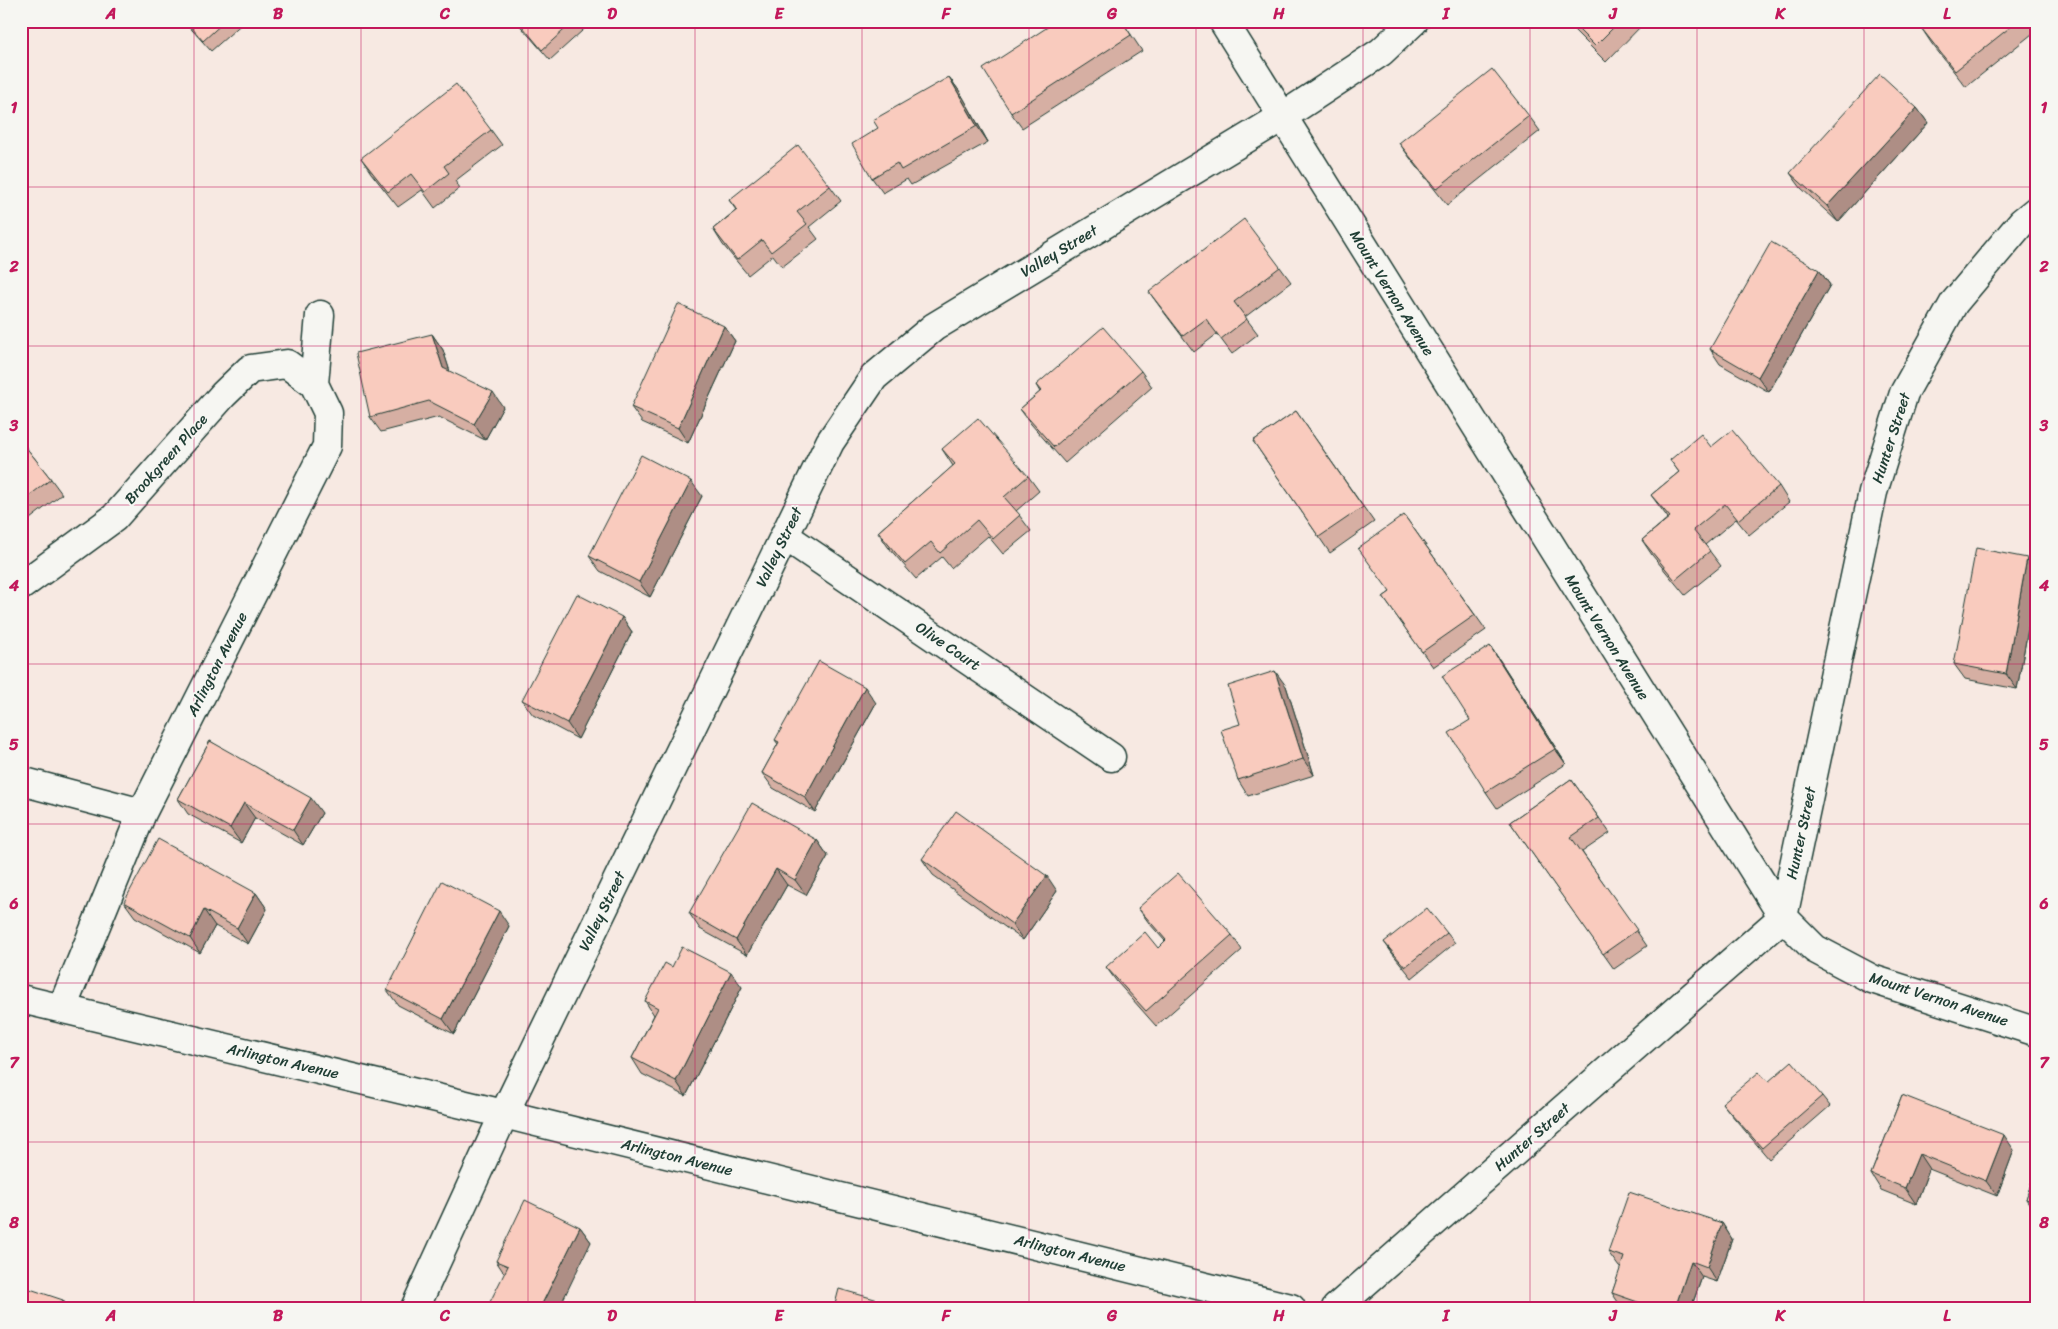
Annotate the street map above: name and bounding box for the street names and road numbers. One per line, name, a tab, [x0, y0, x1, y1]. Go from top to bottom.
street label: Valley Street	[1015, 217, 1104, 284]
street label: Mount Vernon Avenue	[1343, 225, 1442, 362]
street label: Hunter Street	[1864, 388, 1918, 487]
street label: Brookgreen Place	[118, 408, 214, 510]
street label: Valley Street	[748, 502, 810, 592]
street label: Mount Vernon Avenue	[1558, 569, 1657, 706]
street label: Arlington Avenue	[179, 607, 255, 722]
street label: Olive Court	[910, 614, 986, 678]
street label: Hunter Street	[1778, 783, 1824, 882]
street label: Valley Street	[571, 866, 633, 956]
street label: Mount Vernon Avenue	[1866, 964, 2012, 1034]
street label: Arlington Avenue	[223, 1035, 342, 1087]
street label: Hunter Street	[1488, 1096, 1577, 1178]
street label: Arlington Avenue	[617, 1130, 736, 1183]
street label: Arlington Avenue	[1010, 1226, 1129, 1279]

